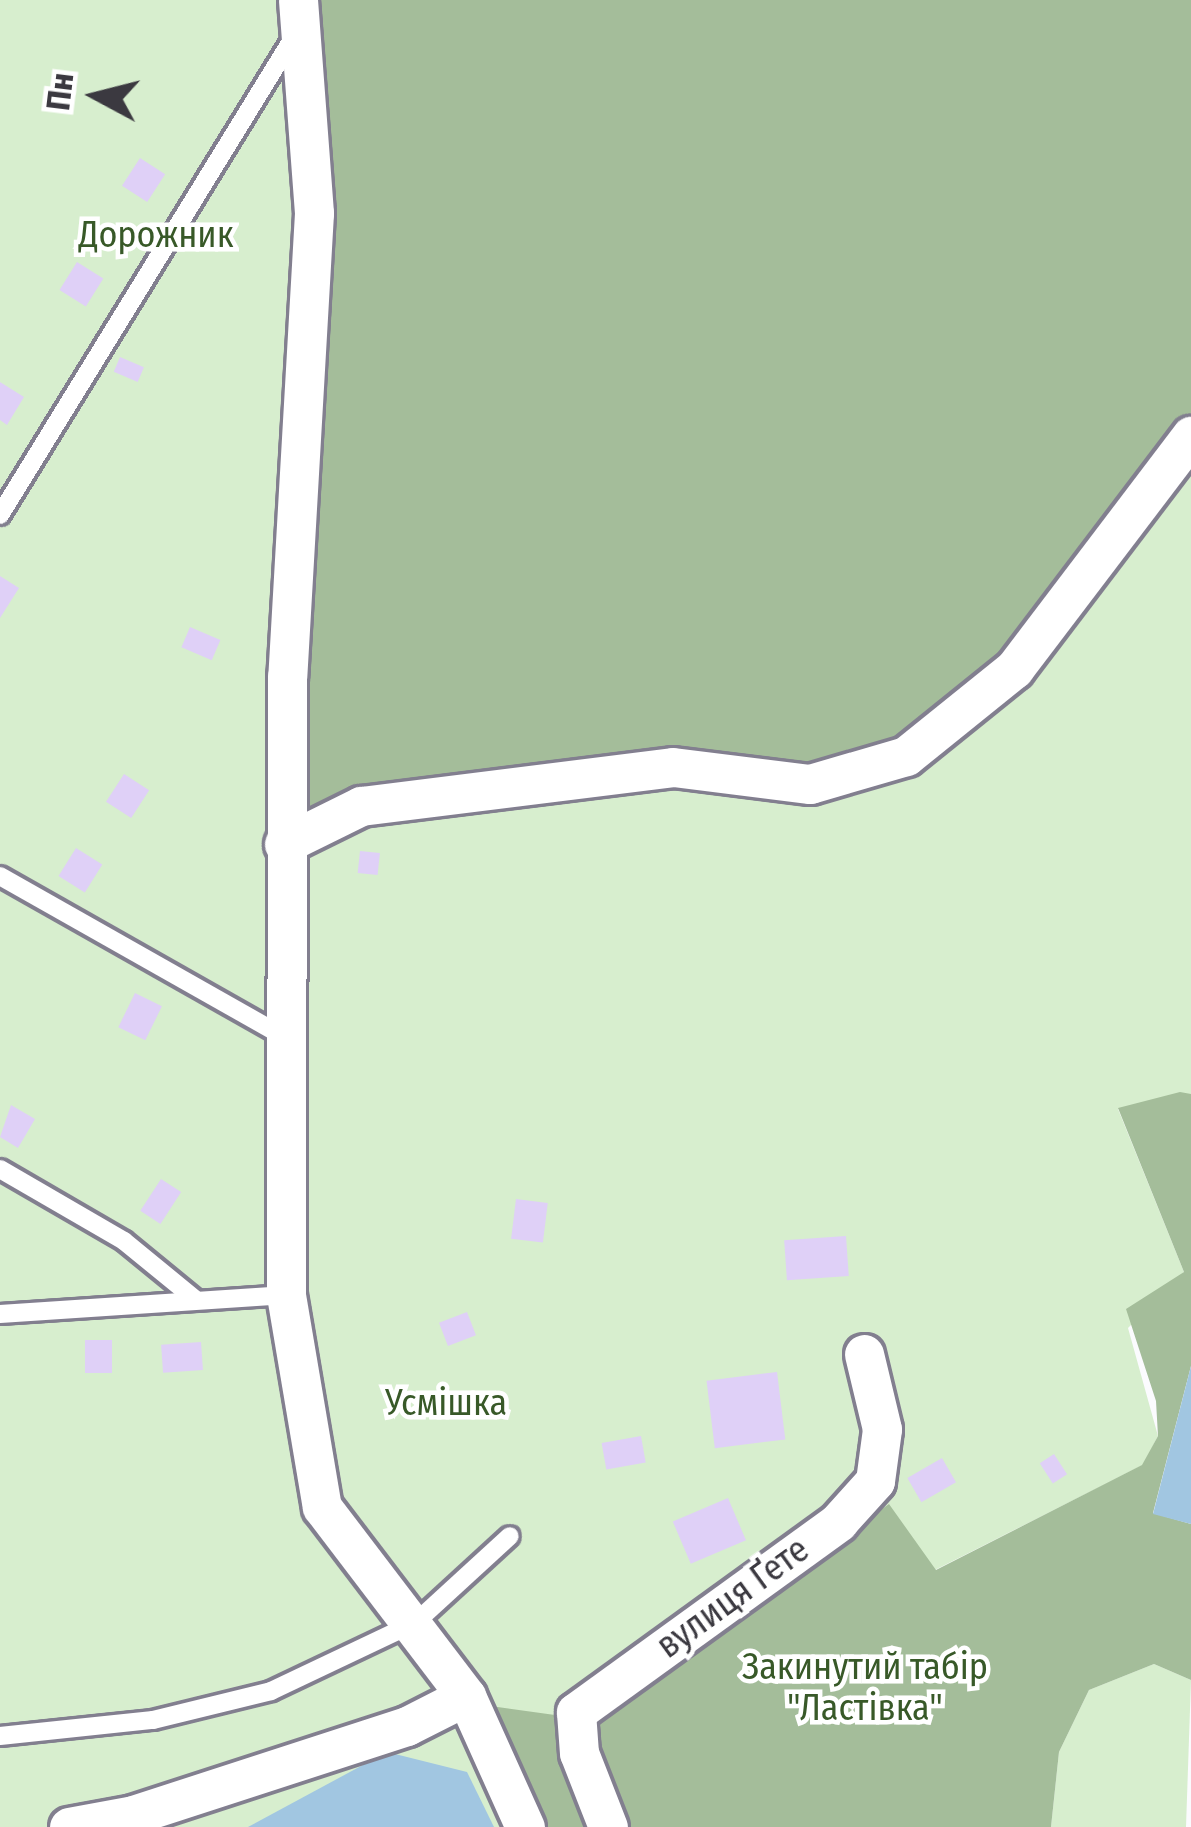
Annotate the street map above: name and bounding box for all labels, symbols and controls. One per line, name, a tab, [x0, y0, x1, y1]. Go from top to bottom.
north arrow	[36, 36, 156, 156]
text: Пн	[38, 71, 82, 113]
park label: Дорожник	[78, 214, 234, 258]
park label: Усмішка	[385, 1382, 507, 1426]
street label: вулиця Ґете	[648, 1528, 818, 1668]
park label: Закинутий табір "Ластівка"	[742, 1645, 988, 1730]

